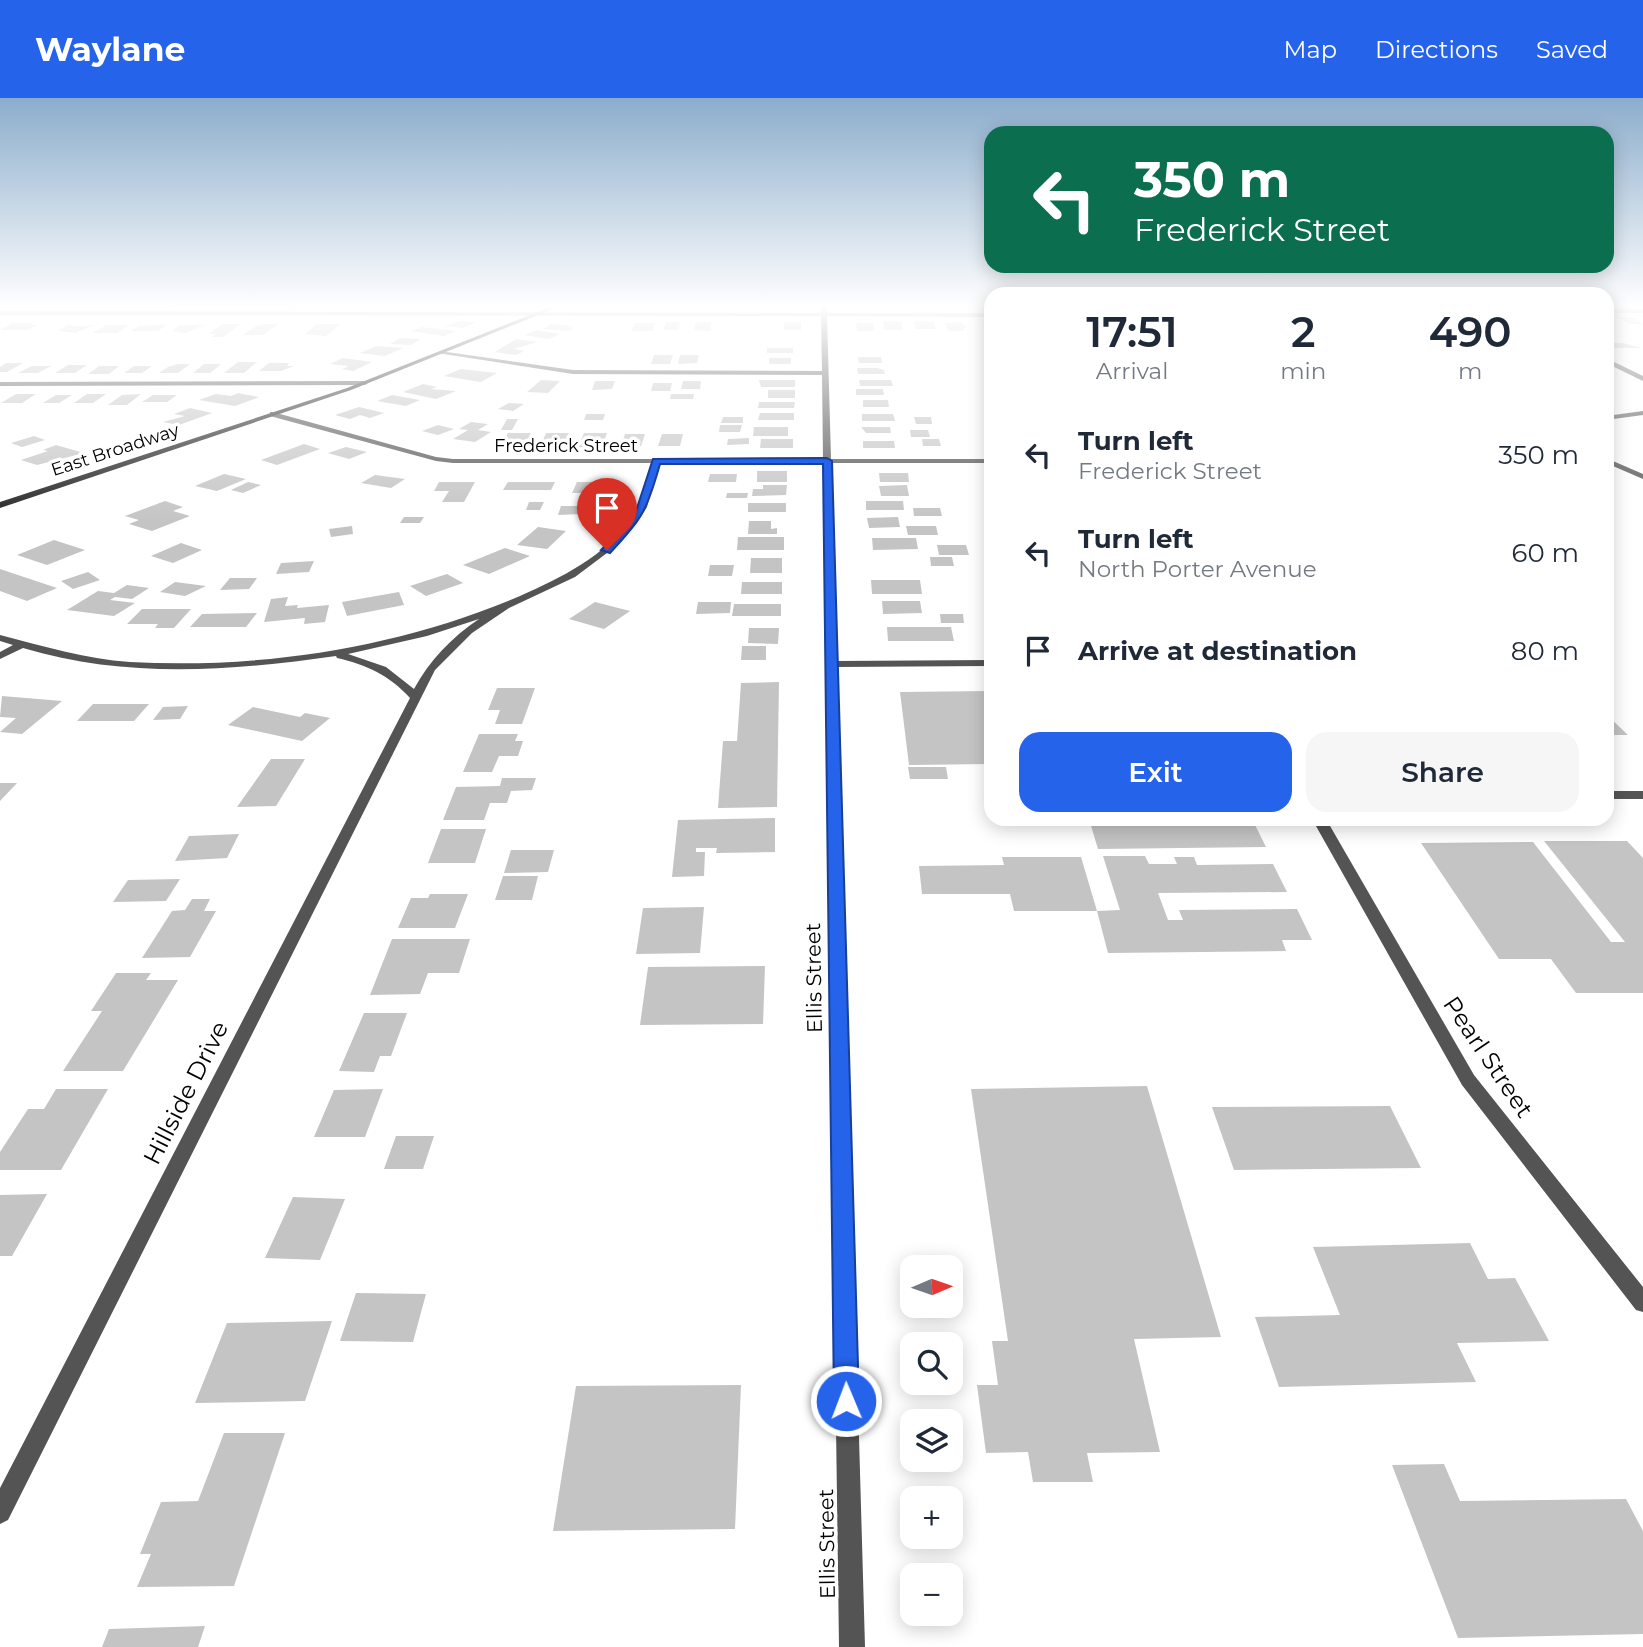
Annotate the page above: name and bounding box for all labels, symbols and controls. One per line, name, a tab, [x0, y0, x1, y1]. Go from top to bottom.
text: Waylane	[35, 29, 185, 69]
text: Map	[1284, 35, 1337, 64]
text: Directions	[1375, 35, 1498, 64]
text: Saved	[1536, 35, 1608, 64]
text: 350 m	[1134, 150, 1290, 209]
icon: left	[1019, 154, 1110, 245]
text: Frederick Street	[1134, 210, 1390, 249]
text: 17:51	[1086, 306, 1178, 358]
text: 2	[1291, 306, 1316, 358]
text: 490	[1429, 306, 1512, 358]
text: Arrival	[1096, 357, 1168, 385]
text: min	[1280, 357, 1326, 385]
text: m	[1458, 357, 1482, 385]
street label: East Broadway	[48, 419, 182, 481]
text: Turn left	[1078, 425, 1194, 457]
street label: Frederick Street	[494, 435, 638, 457]
icon: left	[1019, 436, 1057, 474]
text: 350 m	[1498, 439, 1579, 471]
text: Frederick Street	[1078, 457, 1262, 485]
pin	[577, 478, 637, 550]
icon: arrive	[588, 489, 626, 527]
text: Turn left	[1078, 523, 1194, 555]
icon: left	[1019, 534, 1057, 572]
text: 60 m	[1512, 537, 1579, 569]
text: North Porter Avenue	[1078, 555, 1317, 583]
icon: arrive	[1019, 632, 1057, 670]
text: Arrive at destination	[1078, 635, 1357, 667]
text: 80 m	[1511, 635, 1579, 667]
button: Exit	[1019, 732, 1292, 812]
button: Share	[1306, 732, 1579, 812]
street label: Ellis Street	[800, 923, 827, 1033]
street label: Pearl Street	[1437, 991, 1540, 1123]
street label: Hillside Drive	[137, 1016, 234, 1169]
north arrow	[900, 1255, 962, 1318]
map controls	[900, 1255, 963, 1626]
button: search	[900, 1332, 963, 1395]
position arrow	[809, 1364, 883, 1438]
button: layers	[900, 1409, 963, 1472]
button: +	[900, 1486, 963, 1549]
street label: Ellis Street	[813, 1489, 840, 1599]
button: −	[900, 1563, 963, 1626]

